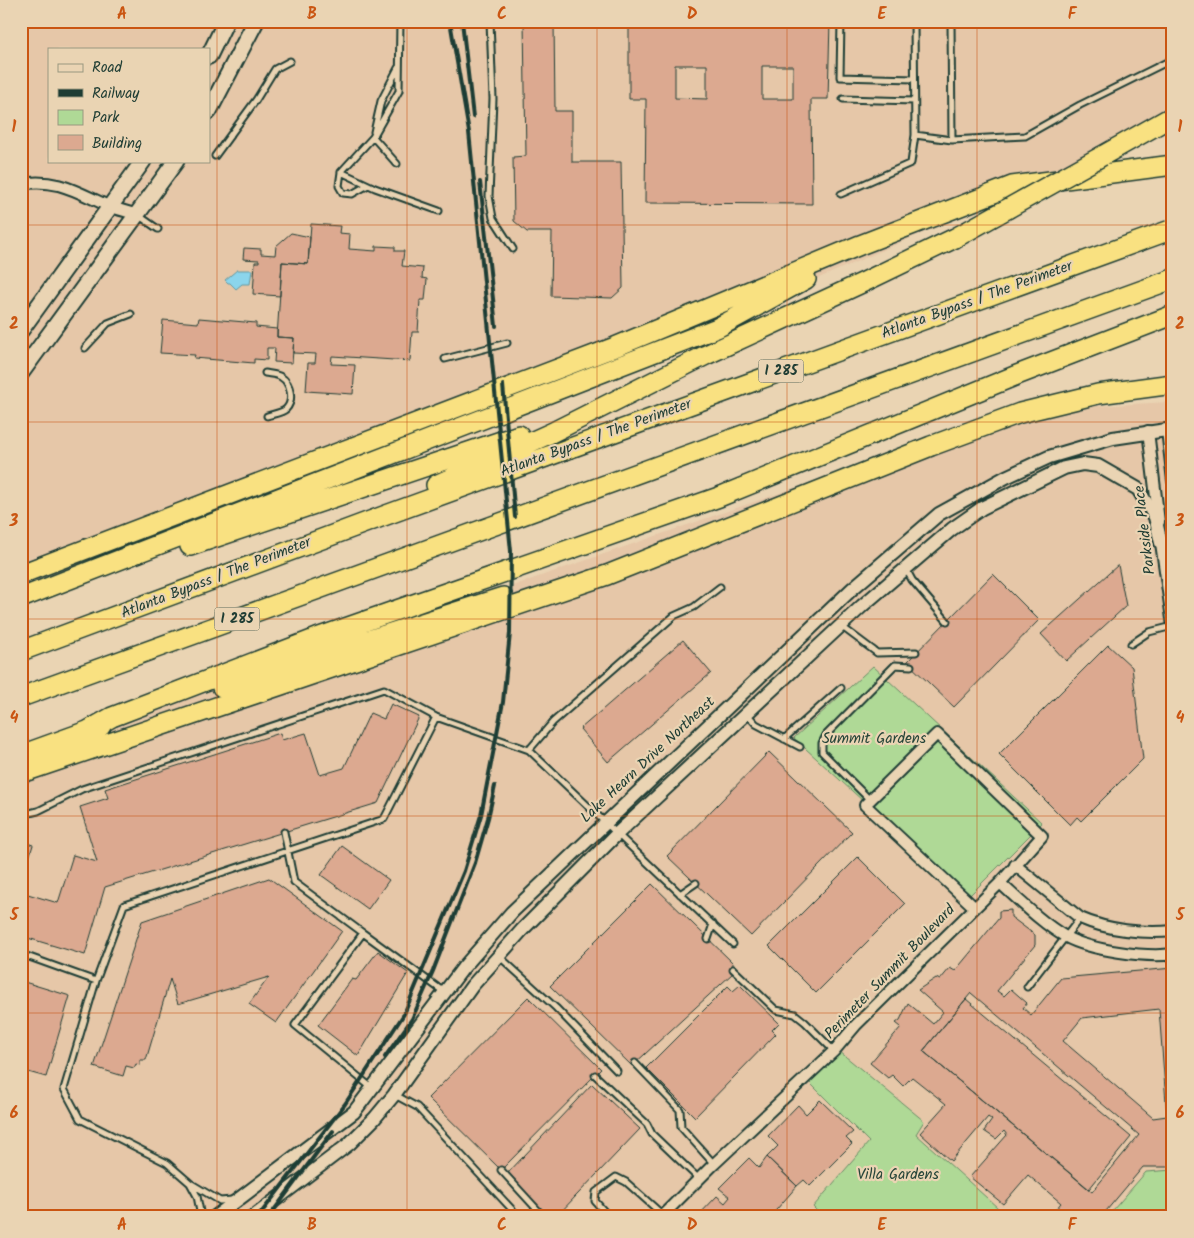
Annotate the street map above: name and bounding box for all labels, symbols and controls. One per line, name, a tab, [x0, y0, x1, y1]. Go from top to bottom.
text: A	[117, 2, 127, 27]
text: B	[307, 2, 317, 27]
text: C	[497, 2, 507, 27]
text: D	[687, 2, 698, 27]
text: E	[878, 2, 888, 27]
text: F	[1068, 2, 1078, 27]
legend	[48, 48, 210, 162]
text: Road	[92, 56, 123, 80]
text: Railway	[92, 82, 140, 106]
text: Park	[92, 106, 120, 130]
text: 1	[12, 115, 17, 140]
text: 1	[1178, 115, 1183, 140]
text: Building	[92, 132, 142, 156]
street label: Atlanta Bypass / The Perimeter	[878, 254, 1077, 346]
text: 2	[9, 312, 19, 337]
text: 2	[1175, 312, 1185, 337]
road number: I 285	[758, 360, 804, 382]
street label: Atlanta Bypass / The Perimeter	[497, 392, 696, 484]
street label: Parkside Place	[1128, 484, 1162, 576]
text: 3	[9, 509, 19, 534]
text: 3	[1175, 509, 1185, 534]
street label: Atlanta Bypass / The Perimeter	[117, 530, 315, 625]
road number: I 285	[214, 608, 260, 630]
street label: Lake Hearn Drive Northeast	[575, 691, 721, 829]
text: 4	[10, 706, 19, 731]
text: 4	[1176, 706, 1185, 731]
park label: Summit Gardens	[822, 727, 927, 751]
street label: Perimeter Summit Boulevard	[819, 899, 961, 1045]
text: 5	[9, 903, 20, 928]
text: 5	[1175, 903, 1186, 928]
text: 6	[10, 1101, 19, 1126]
text: 6	[1176, 1101, 1185, 1126]
park label: Villa Gardens	[857, 1163, 939, 1187]
text: A	[117, 1213, 127, 1238]
text: B	[307, 1213, 317, 1238]
text: C	[497, 1213, 507, 1238]
text: D	[687, 1213, 698, 1238]
text: E	[878, 1213, 888, 1238]
text: F	[1068, 1213, 1078, 1238]

